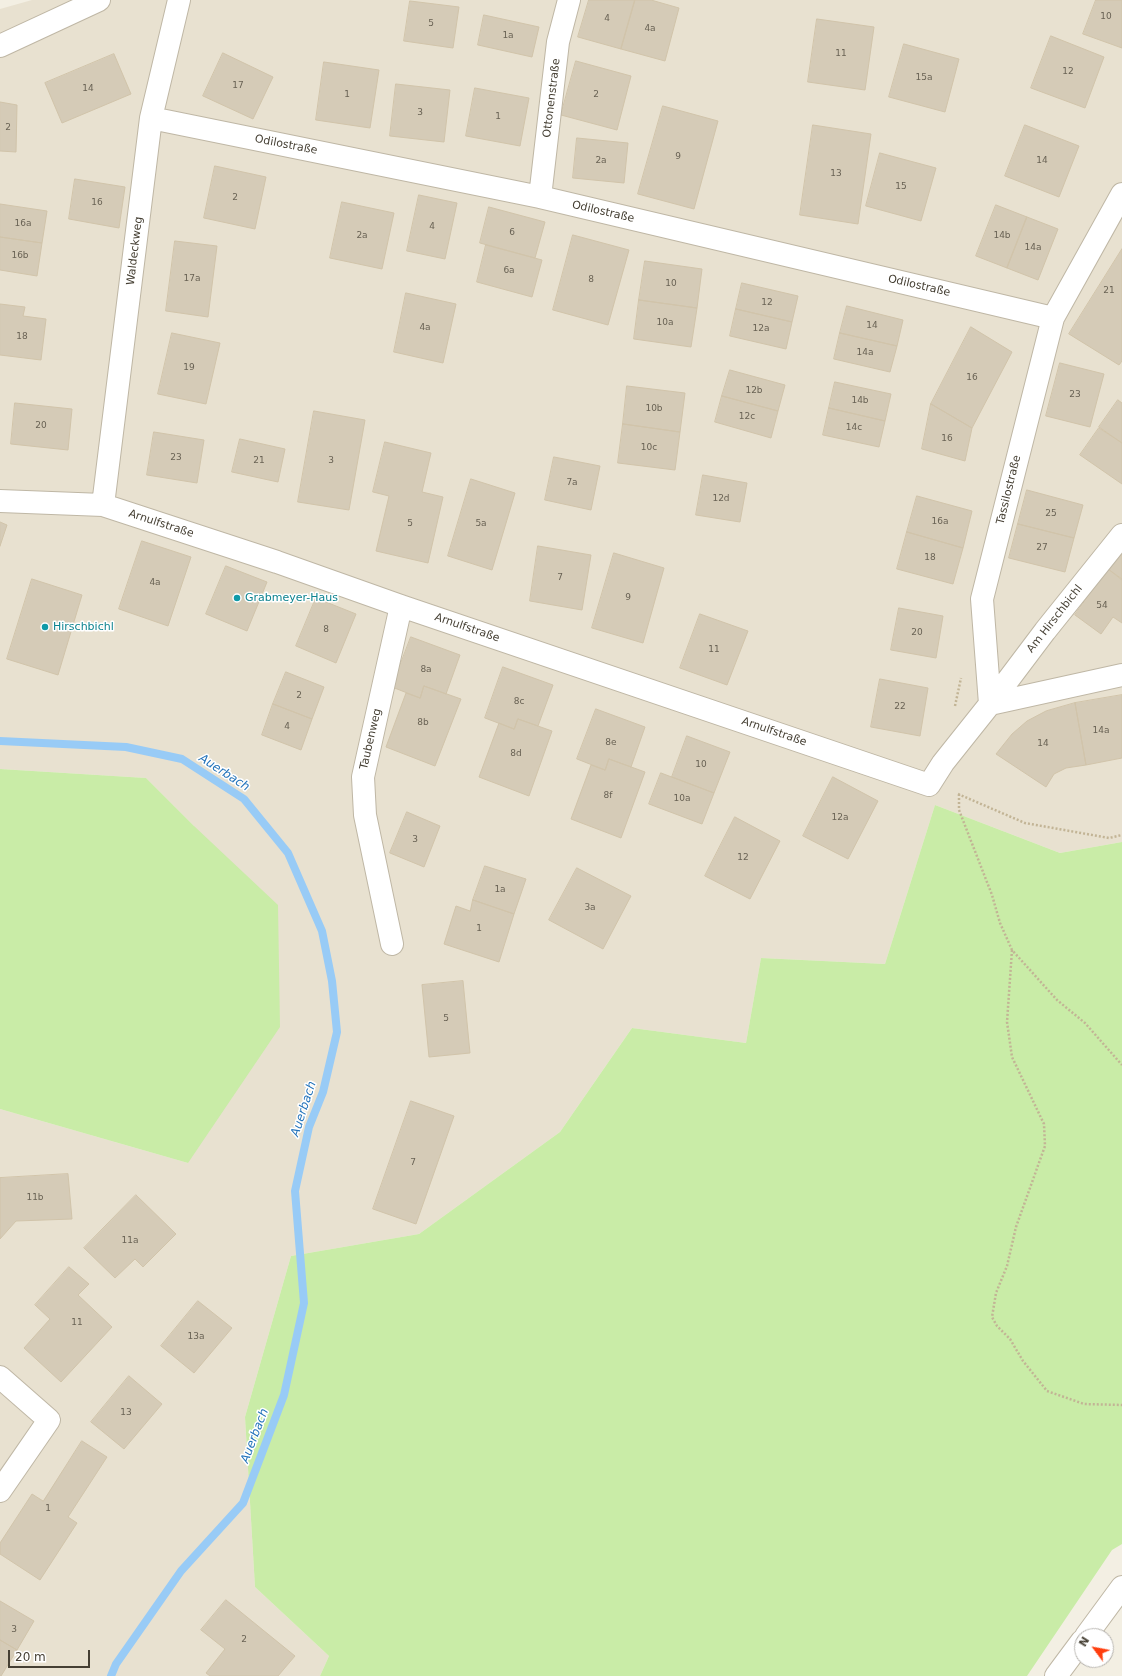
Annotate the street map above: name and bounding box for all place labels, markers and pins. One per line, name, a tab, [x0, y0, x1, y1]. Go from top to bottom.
place label: Grabmeyer-Haus	[245, 591, 338, 605]
marker: Grabmeyer-Haus	[232, 593, 242, 603]
place label: Hirschbichl	[53, 620, 114, 634]
marker: Hirschbichl	[40, 622, 50, 632]

